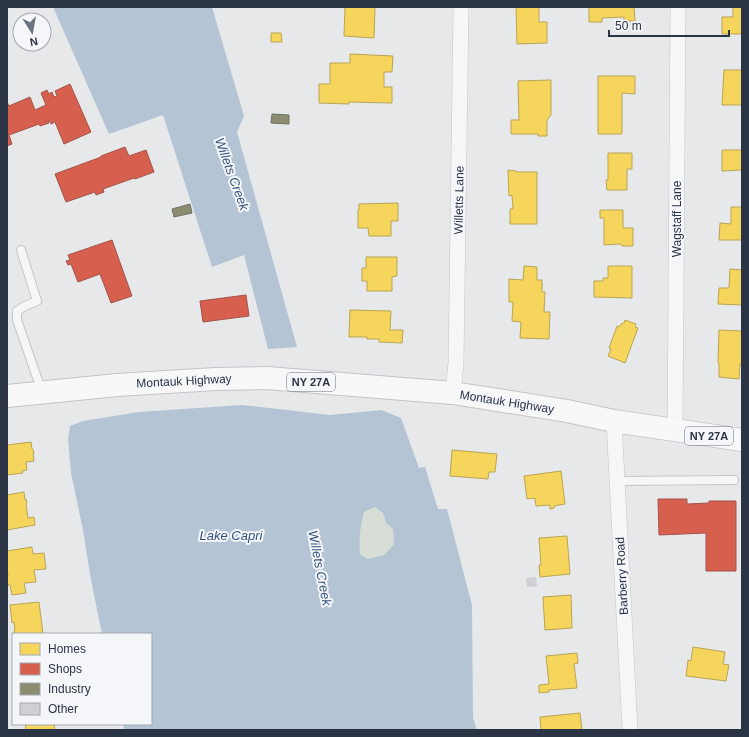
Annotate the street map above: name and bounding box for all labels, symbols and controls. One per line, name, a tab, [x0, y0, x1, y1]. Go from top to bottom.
north arrow	[12, 12, 52, 52]
scale bar	[609, 12, 729, 38]
text: 50 m	[615, 19, 642, 33]
text: N	[29, 35, 39, 48]
water label: Willets Creek	[212, 136, 253, 214]
street label: Willetts Lane	[451, 165, 467, 234]
street label: Wagstaff Lane	[670, 180, 684, 257]
street label: Montauk Highway	[136, 372, 232, 390]
road number: NY 27A	[287, 373, 335, 391]
street label: Montauk Highway	[459, 388, 555, 416]
road number: NY 27A	[685, 427, 733, 445]
water label: Lake Capri	[200, 528, 264, 543]
water label: Willets Creek	[305, 529, 335, 608]
street label: Barberry Road	[613, 537, 631, 615]
legend	[12, 633, 152, 725]
text: Homes	[48, 642, 86, 656]
text: Shops	[48, 662, 82, 676]
text: Industry	[48, 682, 91, 696]
text: Other	[48, 702, 78, 716]

